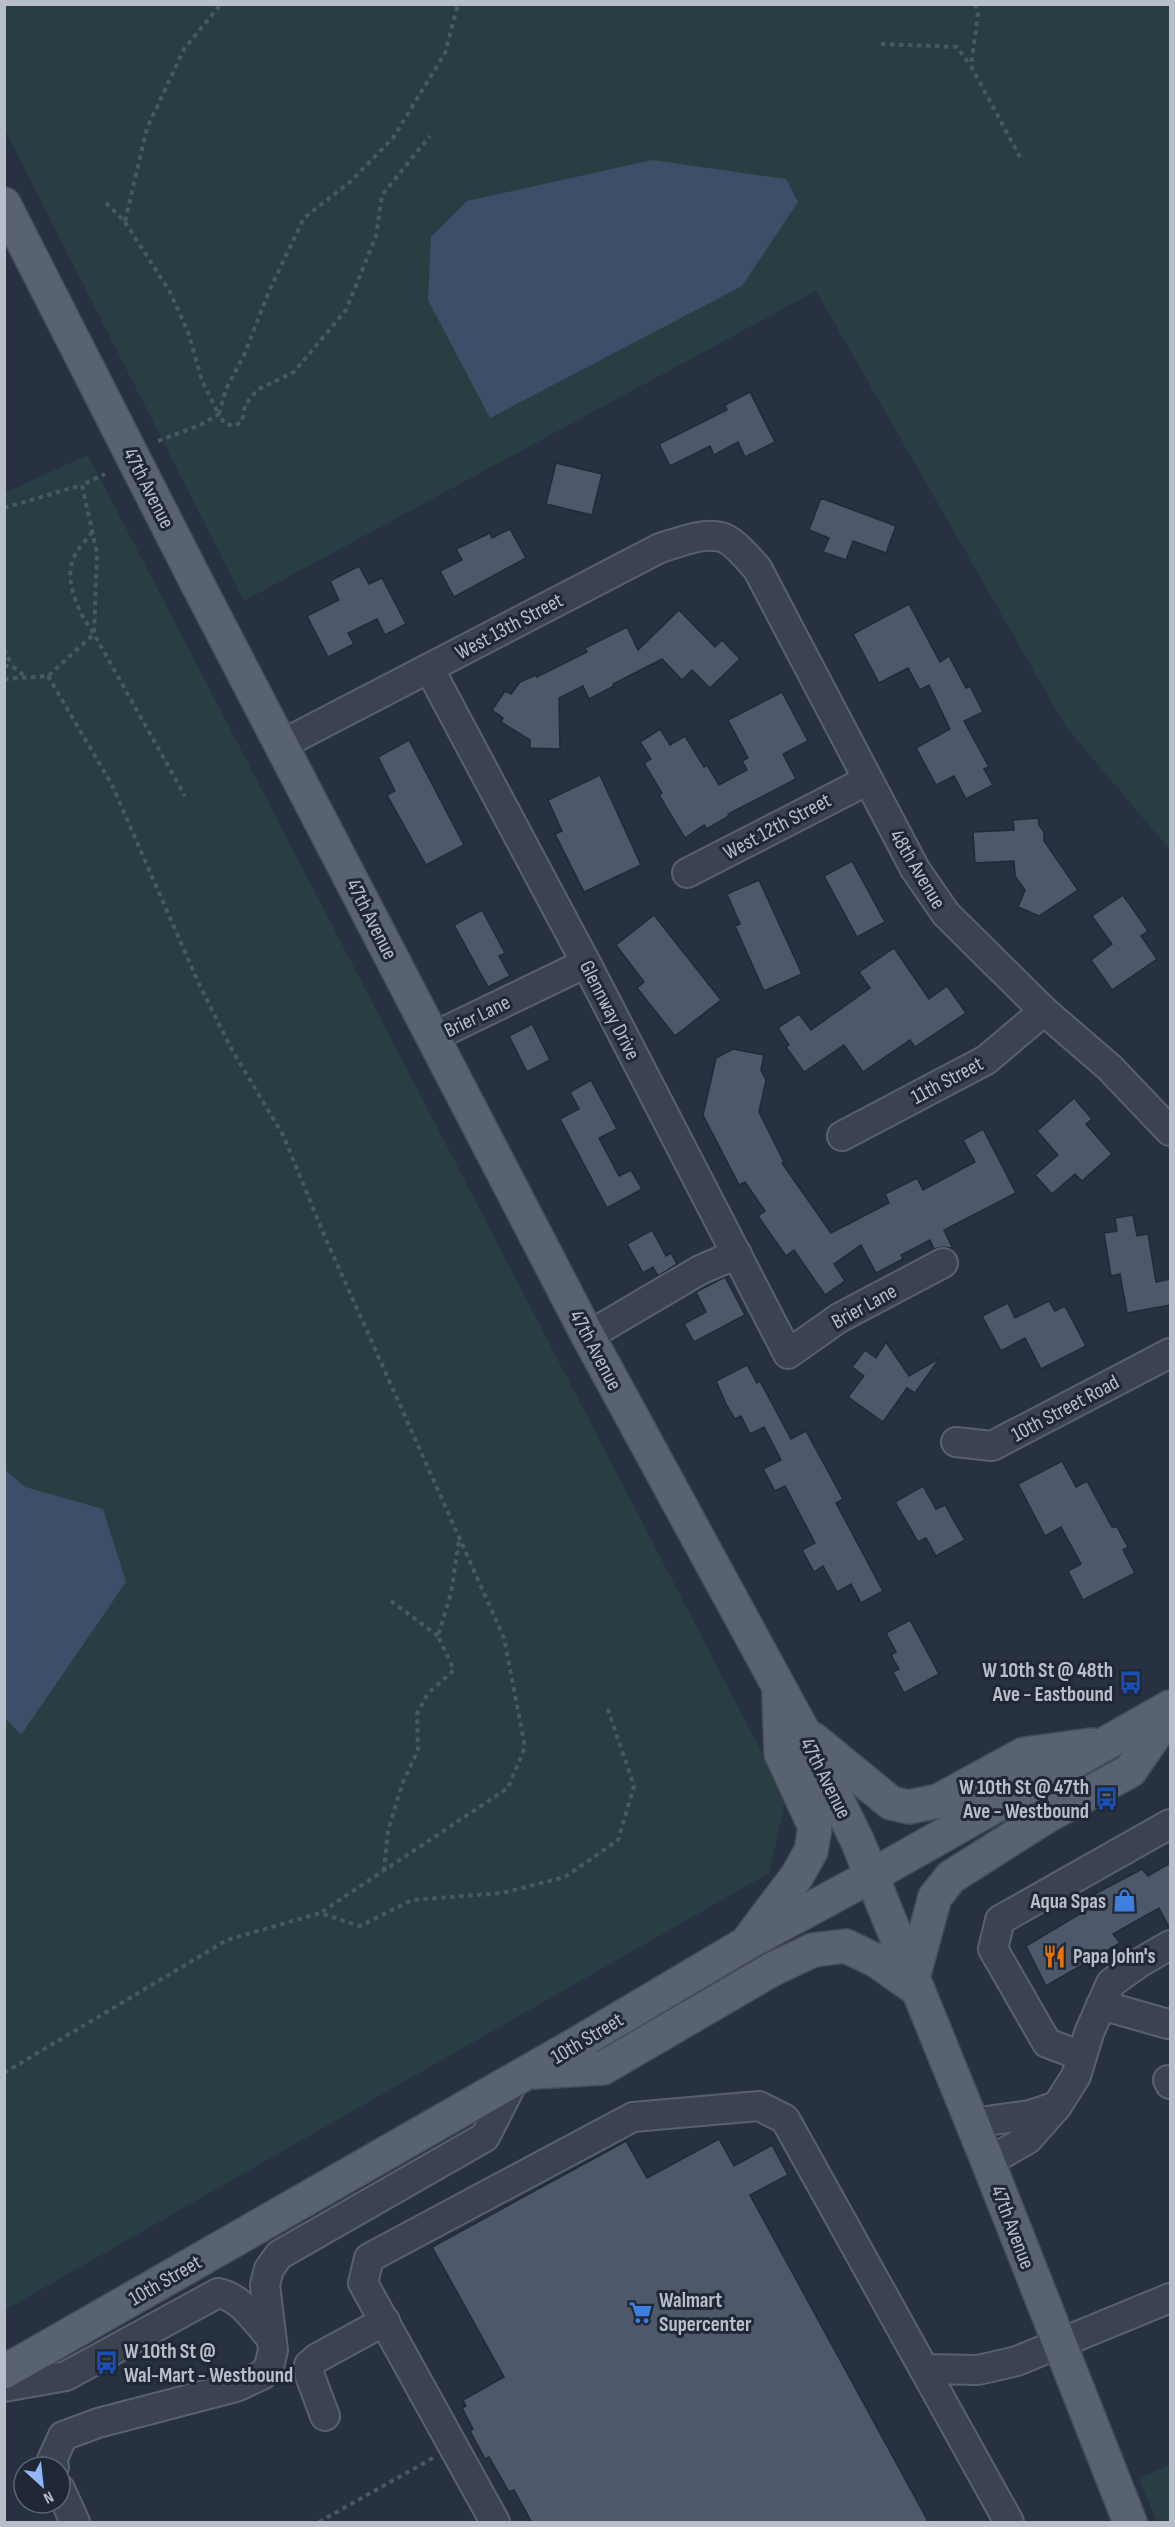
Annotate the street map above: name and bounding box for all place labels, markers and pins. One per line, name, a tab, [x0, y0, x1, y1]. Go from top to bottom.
place label: W 10th St @ 48th Ave - Eastbound	[982, 1658, 1113, 1707]
bus stop icon: W 10th St @ 48th Ave - Eastbound	[1118, 1669, 1144, 1695]
place label: W 10th St @ 47th Ave - Westbound	[959, 1775, 1089, 1824]
bus stop icon: W 10th St @ 47th Ave - Westbound	[1094, 1786, 1120, 1812]
shop icon: Aqua Spas	[1111, 1888, 1137, 1914]
place label: Aqua Spas	[1029, 1889, 1106, 1914]
restaurant icon: Papa John's	[1042, 1943, 1068, 1969]
place label: Papa John's	[1073, 1944, 1156, 1969]
place label: Walmart Supercenter	[659, 2288, 752, 2337]
supermarket icon: Walmart Supercenter	[628, 2299, 654, 2325]
place label: W 10th St @ Wal-Mart - Westbound	[124, 2339, 293, 2388]
bus stop icon: W 10th St @ Wal-Mart - Westbound	[93, 2350, 119, 2376]

